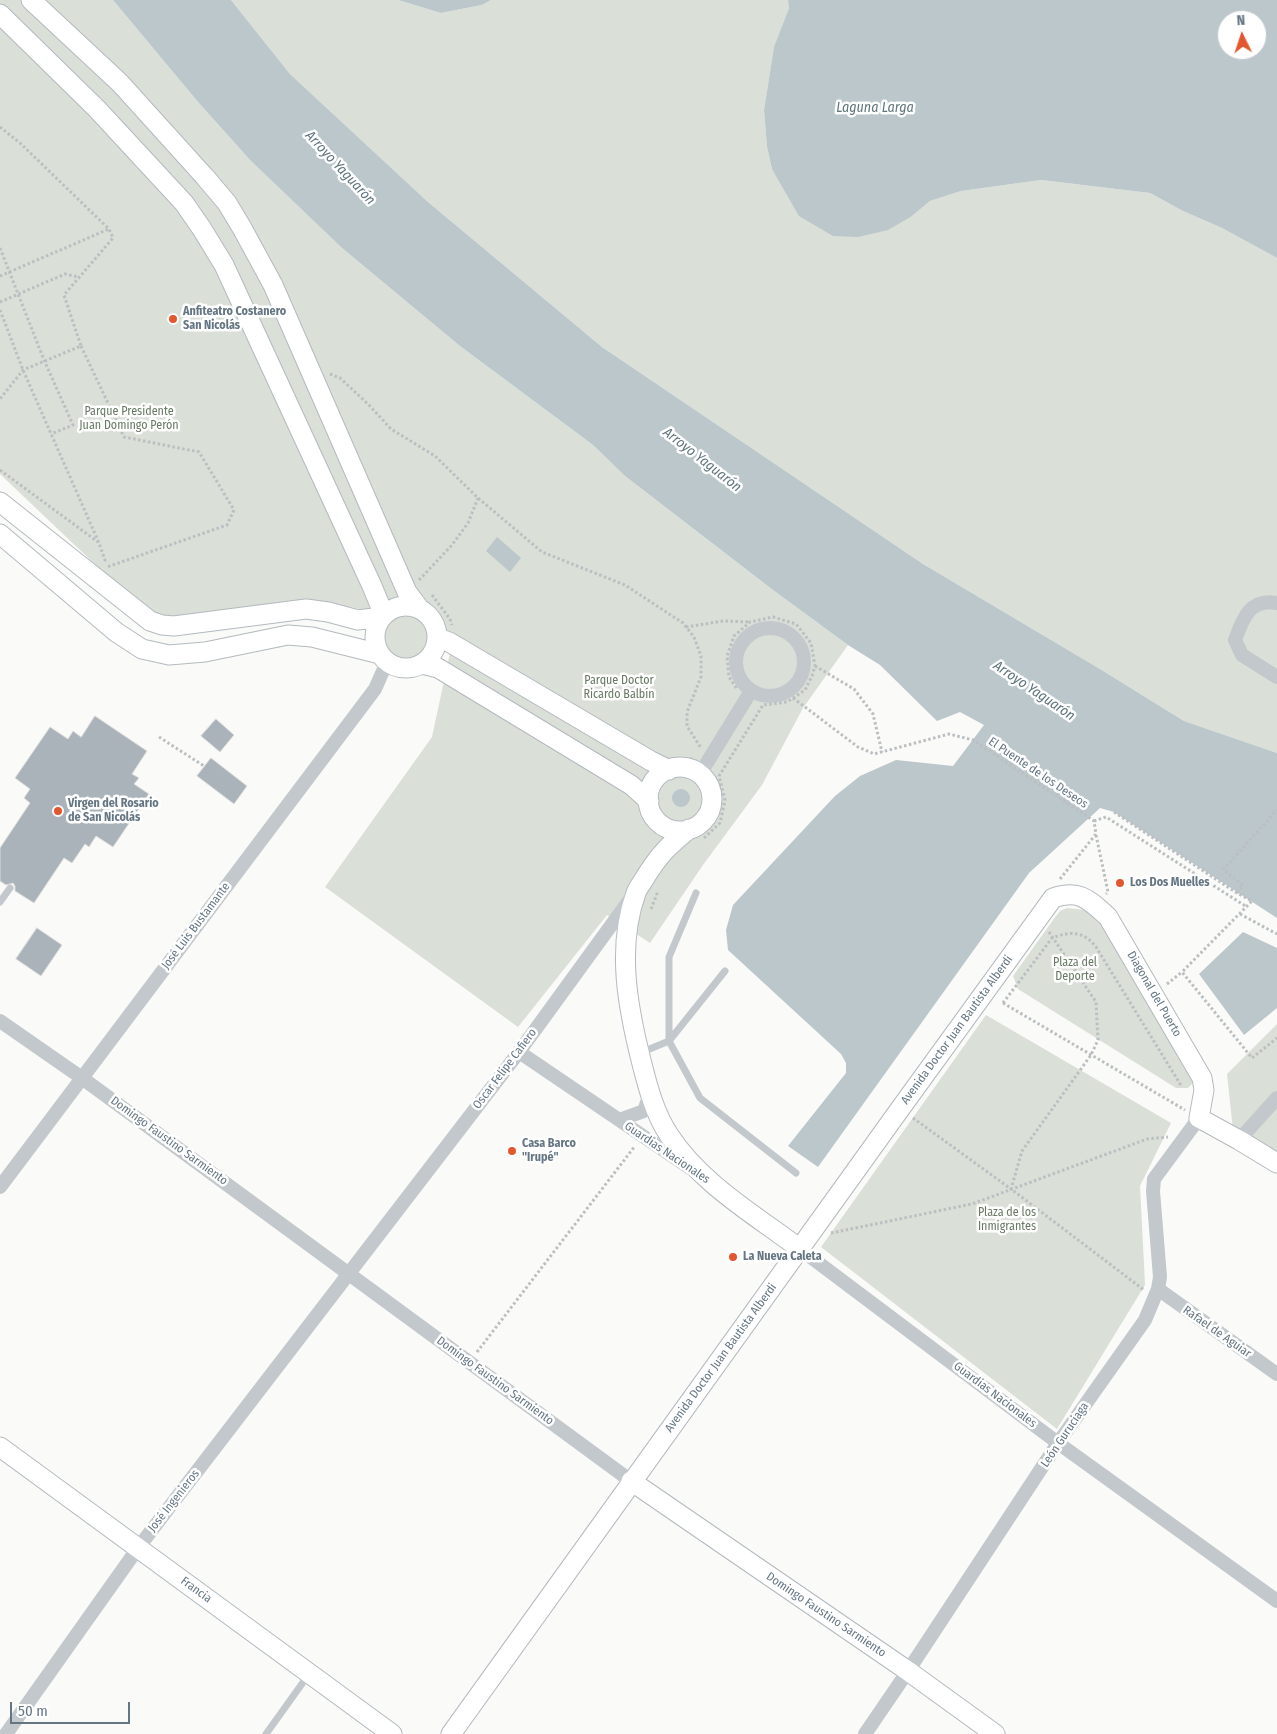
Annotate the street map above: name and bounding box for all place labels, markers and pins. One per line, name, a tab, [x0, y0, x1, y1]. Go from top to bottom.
place label: Anfiteatro Costanero San Nicolás	[183, 305, 286, 333]
marker: Anfiteatro Costanero San Nicolás	[167, 313, 179, 325]
place label: Virgen del Rosario de San Nicolás	[68, 797, 159, 825]
marker: Virgen del Rosario de San Nicolás	[52, 805, 64, 817]
place label: Los Dos Muelles	[1130, 876, 1210, 890]
marker: Los Dos Muelles	[1114, 877, 1126, 889]
place label: Casa Barco "Irupé"	[522, 1137, 576, 1165]
marker: Casa Barco "Irupé"	[506, 1145, 518, 1157]
place label: La Nueva Caleta	[743, 1250, 822, 1264]
marker: La Nueva Caleta	[727, 1251, 739, 1263]

